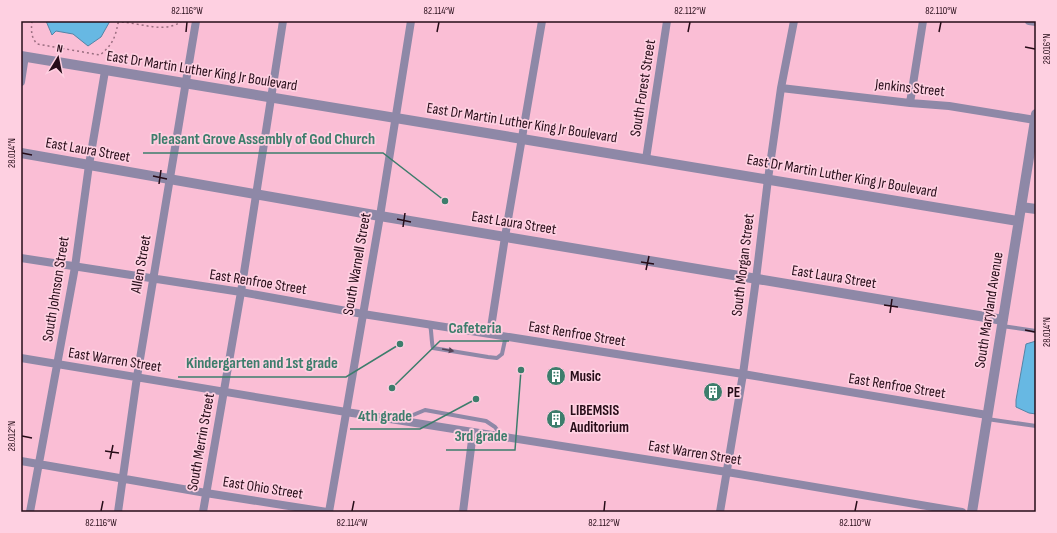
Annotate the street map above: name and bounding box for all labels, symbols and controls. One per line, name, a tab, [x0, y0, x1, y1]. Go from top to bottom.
text: 82.116°W	[171, 5, 203, 17]
text: 82.114°W	[424, 5, 455, 17]
text: 82.112°W	[674, 5, 706, 17]
text: 82.110°W	[925, 5, 957, 17]
text: 28.016°N	[1041, 34, 1053, 64]
north arrow	[38, 38, 78, 78]
street label: South Forest Street	[626, 38, 660, 138]
text: N	[56, 42, 64, 56]
street label: East Dr Martin Luther King Jr Boulevard	[105, 47, 299, 95]
street label: Jenkins Street	[873, 75, 946, 101]
street label: East Dr Martin Luther King Jr Boulevard	[425, 99, 619, 147]
callout: Pleasant Grove Assembly of God Church	[143, 125, 383, 153]
text: Pleasant Grove Assembly of God Church	[151, 130, 375, 149]
street label: East Laura Street	[44, 133, 132, 167]
text: 28.014°N	[6, 138, 18, 168]
street label: East Dr Martin Luther King Jr Boulevard	[745, 150, 939, 202]
street label: East Laura Street	[470, 207, 558, 239]
street label: South Warnell Street	[339, 211, 375, 317]
street label: South Morgan Street	[727, 212, 759, 317]
street label: Allen Street	[126, 233, 156, 296]
street label: South Johnson Street	[38, 235, 74, 343]
street label: South Maryland Avenue	[970, 250, 1008, 370]
street label: East Laura Street	[790, 261, 878, 293]
street label: East Renfroe Street	[208, 265, 308, 299]
callout: Cafeteria	[440, 313, 509, 341]
street label: East Renfroe Street	[527, 317, 627, 351]
text: 28.014°N	[1041, 317, 1053, 347]
text: Cafeteria	[449, 319, 501, 338]
street label: East Warren Street	[67, 343, 163, 377]
one-way arrow	[442, 348, 454, 354]
callout: Kindergarten and 1st grade	[178, 349, 346, 377]
text: Kindergarten and 1st grade	[186, 354, 338, 373]
building icon: Music	[545, 365, 567, 387]
place label: Music	[570, 367, 601, 386]
street label: East Renfroe Street	[847, 369, 947, 403]
building icon: PE	[702, 381, 724, 403]
place label: PE	[727, 383, 740, 402]
street label: South Merrin Street	[183, 391, 219, 492]
callout: 4th grade	[350, 401, 420, 429]
place label: LIBEMSIS Auditorium	[569, 401, 629, 437]
text: 4th grade	[358, 407, 412, 426]
building icon: LIBEMSIS Auditorium	[545, 408, 567, 430]
text: 28.012°N	[6, 421, 18, 451]
callout: 3rd grade	[446, 422, 515, 450]
text: 3rd grade	[454, 427, 508, 446]
street label: East Warren Street	[647, 436, 743, 470]
street label: East Ohio Street	[222, 472, 305, 504]
text: 82.116°W	[85, 517, 117, 529]
text: 82.114°W	[337, 517, 368, 529]
text: 82.112°W	[588, 517, 620, 529]
text: 82.110°W	[839, 517, 871, 529]

